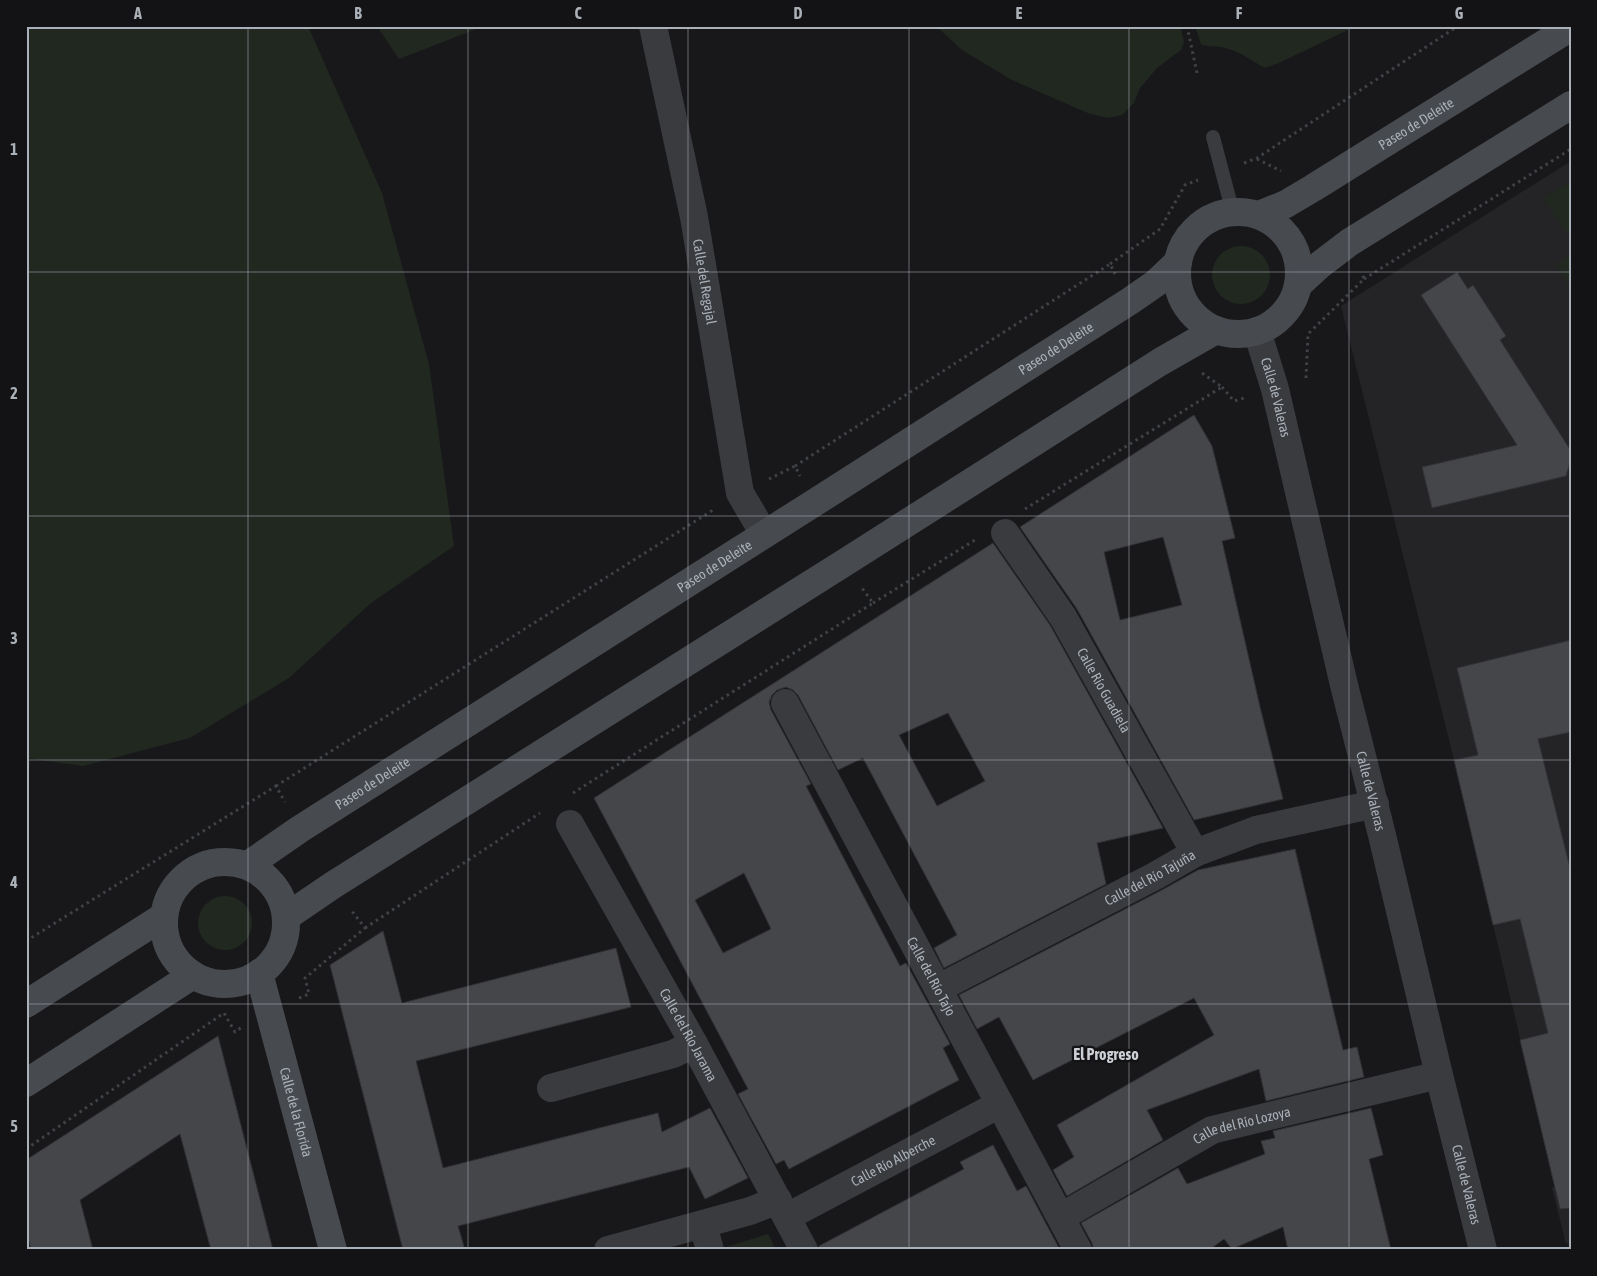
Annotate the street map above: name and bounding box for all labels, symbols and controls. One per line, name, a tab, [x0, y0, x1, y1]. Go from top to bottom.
text: A	[133, 4, 142, 22]
text: B	[354, 4, 362, 22]
text: C	[574, 4, 582, 22]
text: D	[794, 4, 803, 22]
text: E	[1016, 4, 1023, 22]
text: F	[1236, 4, 1243, 22]
text: G	[1455, 4, 1464, 22]
street label: Paseo de Deleite	[1376, 94, 1457, 153]
text: 1	[10, 140, 18, 158]
street label: Calle del Regajal	[690, 238, 720, 326]
street label: Paseo de Deleite	[1016, 319, 1096, 378]
street label: Calle de Valeras	[1258, 356, 1294, 439]
text: 2	[10, 384, 18, 402]
street label: Paseo de Deleite	[674, 537, 755, 596]
text: 3	[10, 629, 18, 647]
street label: Calle Río Guadiela	[1074, 645, 1134, 735]
street label: Calle de Valeras	[1353, 749, 1389, 833]
street label: Paseo de Deleite	[332, 753, 413, 813]
street label: Calle del Río Tajuña	[1102, 847, 1198, 909]
text: 4	[9, 873, 18, 891]
street label: Calle del Río Tajo	[904, 934, 959, 1019]
street label: Calle del Río Jarama	[656, 986, 721, 1084]
district label: El Progreso	[1073, 1045, 1139, 1063]
street label: Calle de la Florida	[277, 1066, 316, 1159]
street label: Calle del Río Lozoya	[1190, 1103, 1292, 1147]
text: 5	[10, 1117, 18, 1135]
street label: Calle Río Alberche	[848, 1132, 938, 1190]
street label: Calle de Valeras	[1449, 1143, 1484, 1226]

